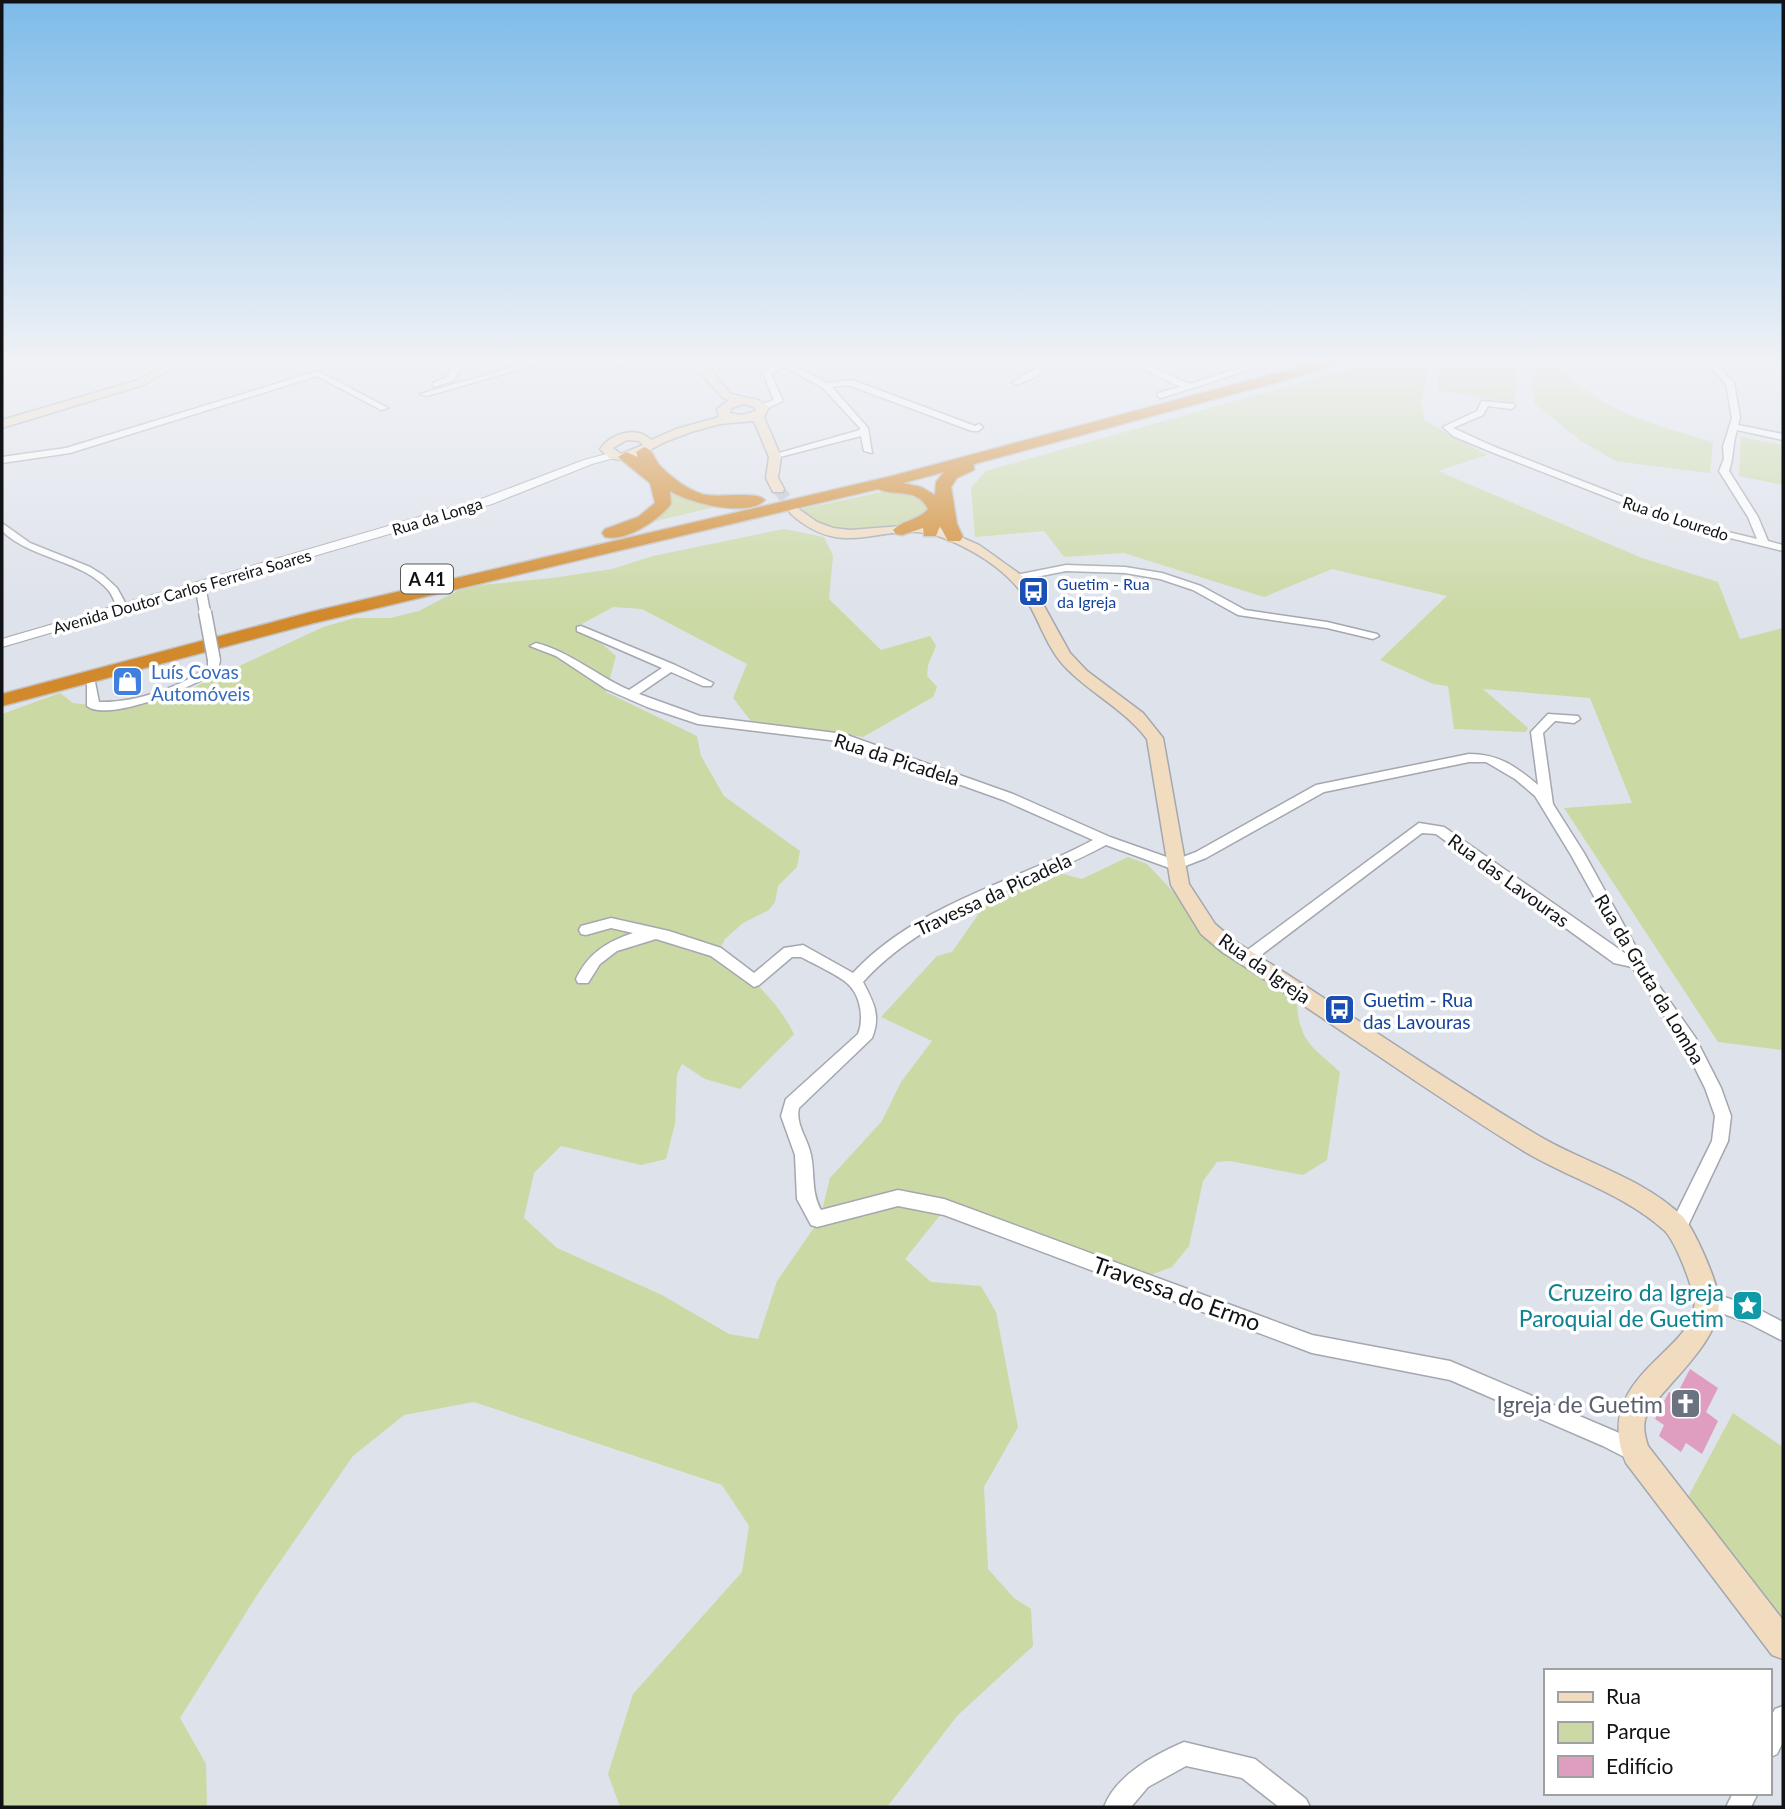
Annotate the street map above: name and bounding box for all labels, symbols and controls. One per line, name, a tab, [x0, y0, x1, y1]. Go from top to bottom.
street label: Rua do Louredo	[1621, 492, 1731, 544]
street label: Rua da Longa	[389, 493, 485, 539]
street label: Avenida Doutor Carlos Ferreira Soares	[51, 545, 313, 637]
road number: A 41	[401, 564, 453, 594]
place label: Guetim - Rua da Igreja	[1057, 574, 1150, 611]
bus stop icon: Guetim - Rua da Igreja	[1017, 575, 1051, 609]
place label: Luís Covas Automóveis	[151, 660, 250, 705]
shop icon: Luís Covas Automóveis	[111, 665, 145, 699]
street label: Rua da Picadela	[831, 728, 963, 790]
street label: Rua das Lavouras	[1444, 828, 1574, 932]
street label: Travessa da Picadela	[911, 848, 1075, 940]
street label: Rua da Gruta da Lomba	[1590, 890, 1710, 1068]
street label: Rua da Igreja	[1215, 928, 1315, 1008]
place label: Guetim - Rua das Lavouras	[1363, 988, 1473, 1033]
bus stop icon: Guetim - Rua das Lavouras	[1323, 993, 1357, 1027]
street label: Travessa do Ermo	[1089, 1250, 1265, 1336]
place label: Cruzeiro da Igreja Paroquial de Guetim	[1519, 1278, 1724, 1332]
place icon: Cruzeiro da Igreja Paroquial de Guetim	[1730, 1288, 1764, 1322]
church icon: Igreja de Guetim	[1669, 1387, 1703, 1421]
place label: Igreja de Guetim	[1497, 1390, 1663, 1418]
legend	[1544, 1669, 1771, 1795]
text: Rua	[1606, 1683, 1641, 1708]
text: Parque	[1606, 1718, 1671, 1743]
text: Edifício	[1606, 1753, 1674, 1778]

